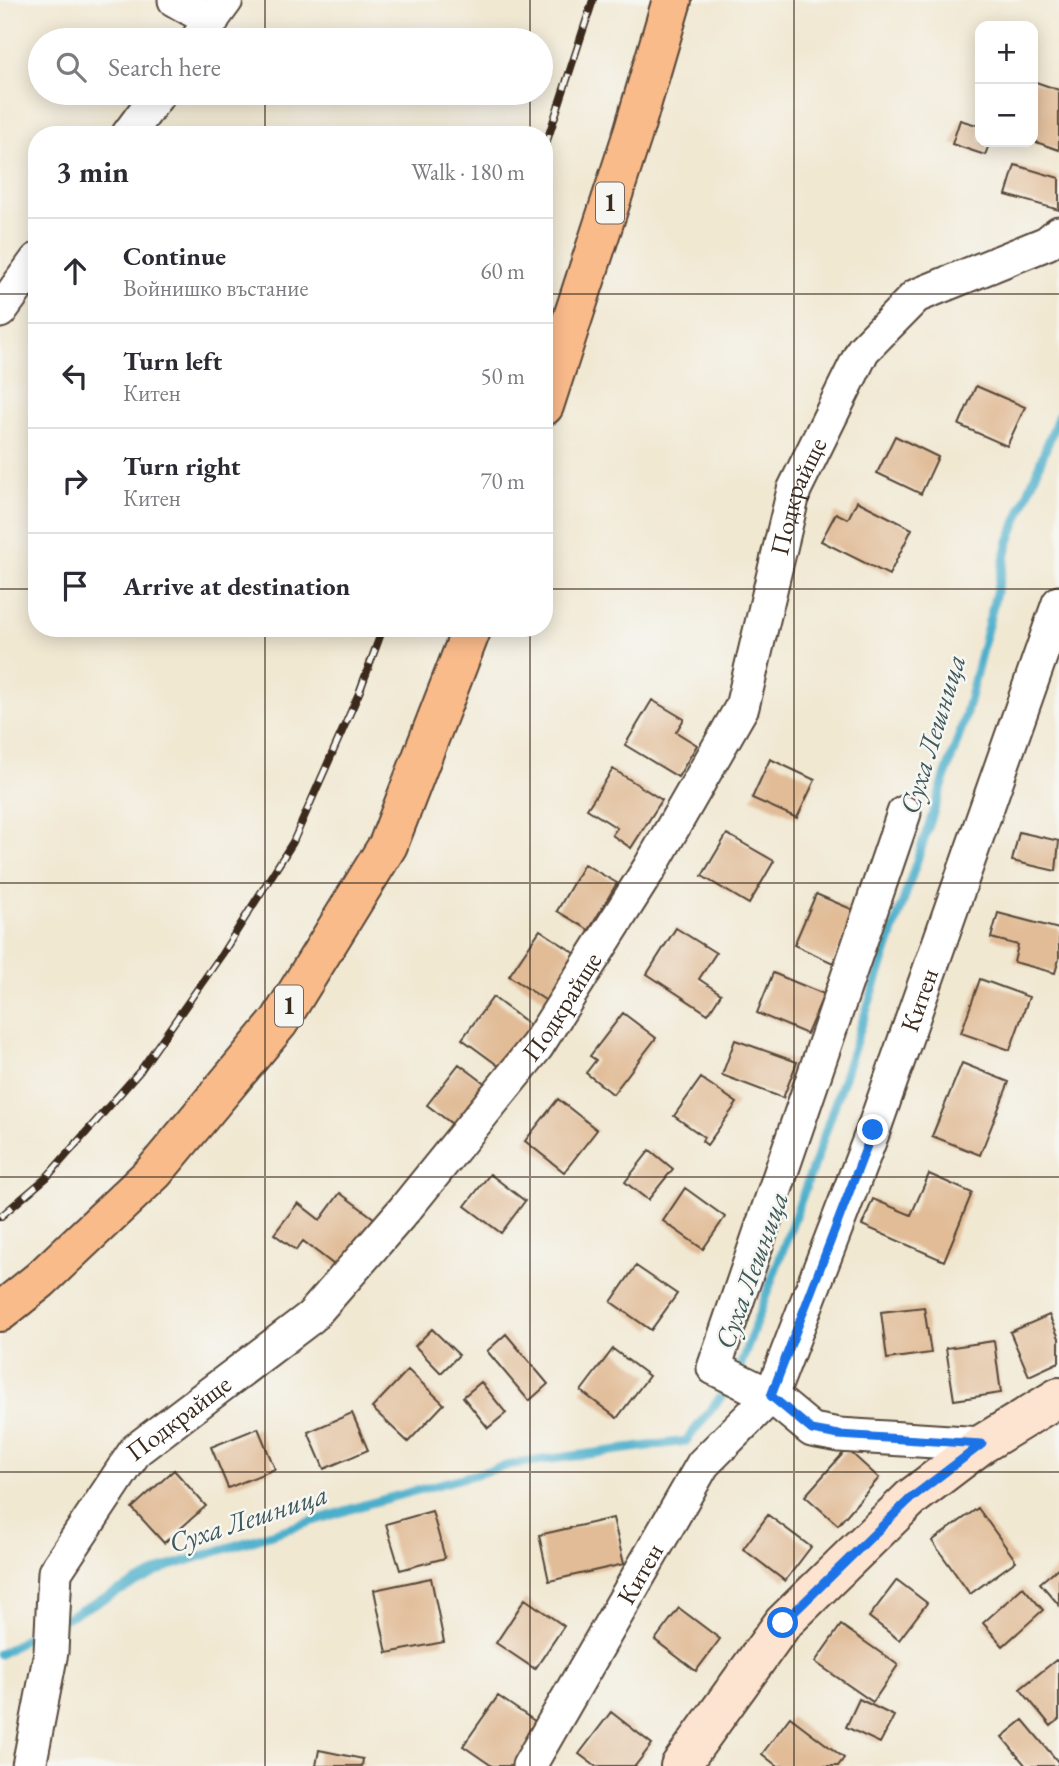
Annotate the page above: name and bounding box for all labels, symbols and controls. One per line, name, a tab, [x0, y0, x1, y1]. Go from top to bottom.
map controls	[975, 21, 1038, 147]
button: +	[975, 21, 1038, 84]
search box	[28, 28, 553, 105]
icon: search	[52, 48, 90, 86]
text: Search here	[108, 50, 221, 84]
button: −	[975, 84, 1038, 147]
text: 3 min	[56, 152, 129, 191]
text: Walk · 180 m	[411, 157, 525, 187]
road number: 1	[596, 182, 624, 224]
text: Continue	[123, 239, 226, 273]
icon: ahead	[56, 252, 94, 290]
text: 60 m	[480, 256, 525, 286]
text: Войнишко въстание	[123, 273, 308, 303]
text: Turn left	[123, 344, 222, 378]
icon: left	[56, 357, 94, 395]
text: 50 m	[480, 361, 525, 391]
text: Китен	[123, 378, 181, 408]
street label: Подкрайще	[762, 431, 834, 559]
text: Turn right	[123, 449, 241, 483]
icon: right	[56, 462, 94, 500]
text: 70 m	[480, 466, 525, 496]
text: Китен	[123, 483, 181, 513]
icon: arrive	[56, 567, 94, 605]
text: Arrive at destination	[123, 569, 350, 603]
water label: Суха Лешница	[891, 650, 973, 818]
street label: Подкрайще	[514, 945, 609, 1068]
street label: Китен	[892, 964, 946, 1036]
road number: 1	[275, 986, 303, 1026]
route end	[857, 1114, 888, 1145]
water label: Суха Лешница	[706, 1186, 796, 1354]
street label: Подкрайще	[119, 1367, 238, 1469]
water label: Суха Лешница	[164, 1475, 332, 1561]
street label: Китен	[609, 1537, 671, 1610]
route start	[767, 1607, 798, 1638]

